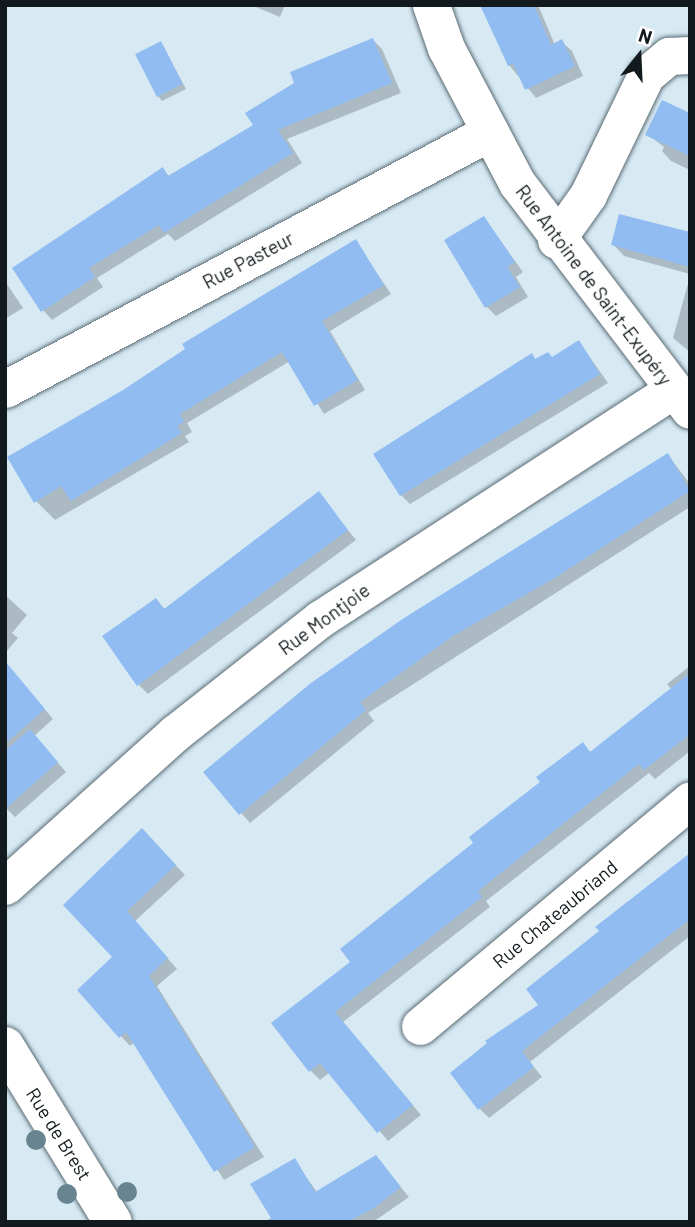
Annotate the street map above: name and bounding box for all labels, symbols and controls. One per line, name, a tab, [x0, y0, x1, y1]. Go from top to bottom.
north arrow	[604, 21, 674, 91]
text: N	[636, 23, 655, 48]
street label: Rue Antoine de Saint-Exupéry	[511, 180, 677, 390]
street label: Rue Pasteur	[199, 227, 297, 293]
street label: Rue Montjoie	[274, 578, 374, 660]
street label: Rue Chateaubriand	[488, 855, 622, 973]
street label: Rue de Brest	[22, 1084, 96, 1184]

